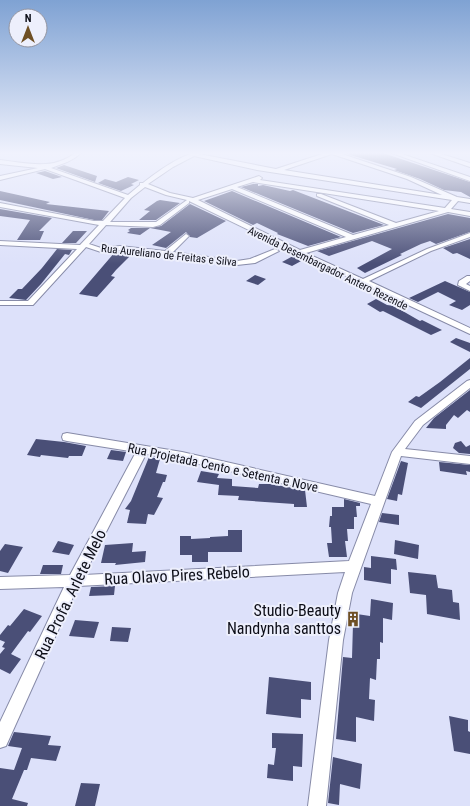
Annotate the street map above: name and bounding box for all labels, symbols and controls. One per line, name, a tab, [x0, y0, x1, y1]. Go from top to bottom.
north arrow	[8, 8, 48, 48]
text: N	[25, 12, 32, 25]
street label: Avenida Desembargador Antero Rezende	[246, 224, 410, 313]
street label: Rua Aureliano de Freitas e Silva	[101, 242, 237, 269]
street label: Rua Projetada Cento e Setenta e Nove	[126, 440, 319, 495]
street label: Rua Profa. Arlete Melo	[31, 526, 110, 662]
street label: Rua Olavo Pires Rebelo	[104, 562, 250, 589]
place label: Studio-Beauty Nandynha santtos	[227, 601, 341, 638]
building icon: Studio-Beauty Nandynha santtos	[344, 610, 362, 628]

